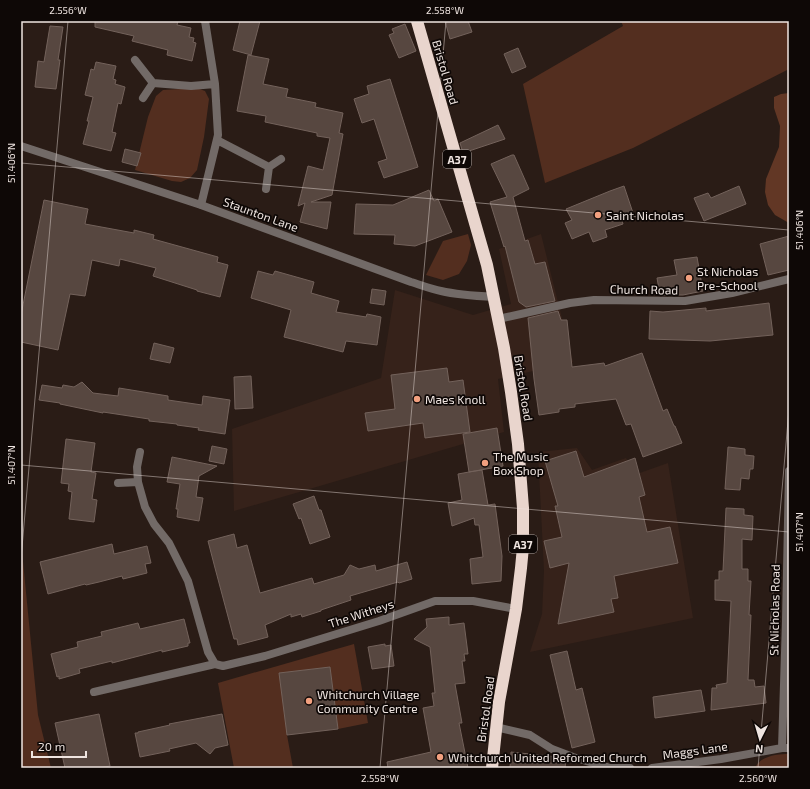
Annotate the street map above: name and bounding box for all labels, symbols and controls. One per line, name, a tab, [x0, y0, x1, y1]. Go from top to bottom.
text: 2.556°W	[49, 4, 87, 16]
text: 2.558°W	[426, 4, 464, 16]
street label: Bristol Road	[430, 38, 462, 106]
text: 51.406°N	[5, 143, 17, 183]
road number: A37	[443, 150, 471, 168]
street label: Staunton Lane	[222, 194, 300, 234]
place label: Saint Nicholas	[606, 208, 684, 222]
marker: Saint Nicholas	[593, 210, 603, 220]
text: 51.406°N	[793, 210, 805, 250]
place label: St Nicholas Pre-School	[697, 264, 758, 292]
marker: St Nicholas Pre-School	[684, 273, 694, 283]
street label: Church Road	[610, 281, 678, 297]
street label: Bristol Road	[512, 354, 536, 422]
place label: Maes Knoll	[425, 392, 486, 406]
marker: Maes Knoll	[412, 394, 422, 404]
text: 51.407°N	[5, 445, 17, 485]
place label: The Music Box Shop	[493, 449, 549, 477]
marker: The Music Box Shop	[480, 458, 490, 468]
text: 51.407°N	[793, 512, 805, 552]
road number: A37	[509, 535, 537, 553]
street label: St Nicholas Road	[766, 564, 782, 656]
street label: The Witheys	[327, 596, 395, 630]
street label: Bristol Road	[473, 675, 497, 743]
place label: Whitchurch Village Community Centre	[317, 687, 420, 715]
marker: Whitchurch Village Community Centre	[304, 696, 314, 706]
north arrow	[740, 719, 780, 759]
scale bar	[32, 733, 86, 759]
text: 20 m	[38, 739, 65, 753]
street label: Maggs Lane	[662, 739, 728, 761]
text: N	[755, 743, 764, 756]
place label: Whitchurch United Reformed Church	[448, 750, 647, 764]
marker: Whitchurch United Reformed Church	[435, 752, 445, 762]
text: 2.558°W	[361, 772, 399, 784]
text: 2.560°W	[739, 772, 778, 784]

